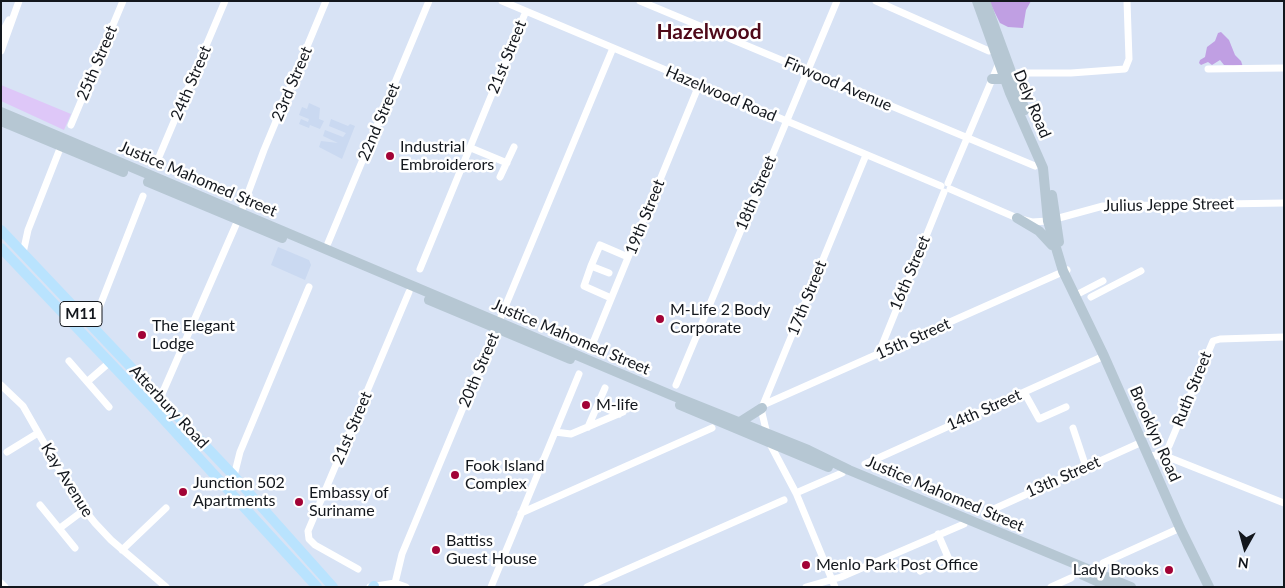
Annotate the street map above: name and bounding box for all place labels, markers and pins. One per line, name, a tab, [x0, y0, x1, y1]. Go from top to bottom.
place label: Industrial Embroiderors	[400, 137, 494, 175]
marker: Industrial Embroiderors	[384, 150, 396, 162]
place label: M-Life 2 Body Corporate	[670, 300, 771, 338]
marker: M-Life 2 Body Corporate	[654, 313, 666, 325]
place label: The Elegant Lodge	[152, 316, 235, 354]
marker: The Elegant Lodge	[136, 329, 148, 341]
place label: M-life	[596, 395, 638, 415]
marker: M-life	[580, 399, 592, 411]
place label: Fook Island Complex	[465, 456, 545, 494]
marker: Fook Island Complex	[449, 469, 461, 481]
place label: Junction 502 Apartments	[193, 473, 285, 511]
place label: Embassy of Suriname	[309, 483, 389, 521]
marker: Junction 502 Apartments	[177, 486, 189, 498]
marker: Embassy of Suriname	[293, 496, 305, 508]
place label: Battiss Guest House	[446, 531, 537, 569]
marker: Battiss Guest House	[430, 544, 442, 556]
place label: Menlo Park Post Office	[816, 555, 978, 575]
marker: Menlo Park Post Office	[800, 559, 812, 571]
place label: Lady Brooks	[1073, 560, 1159, 580]
marker: Lady Brooks	[1163, 564, 1175, 576]

